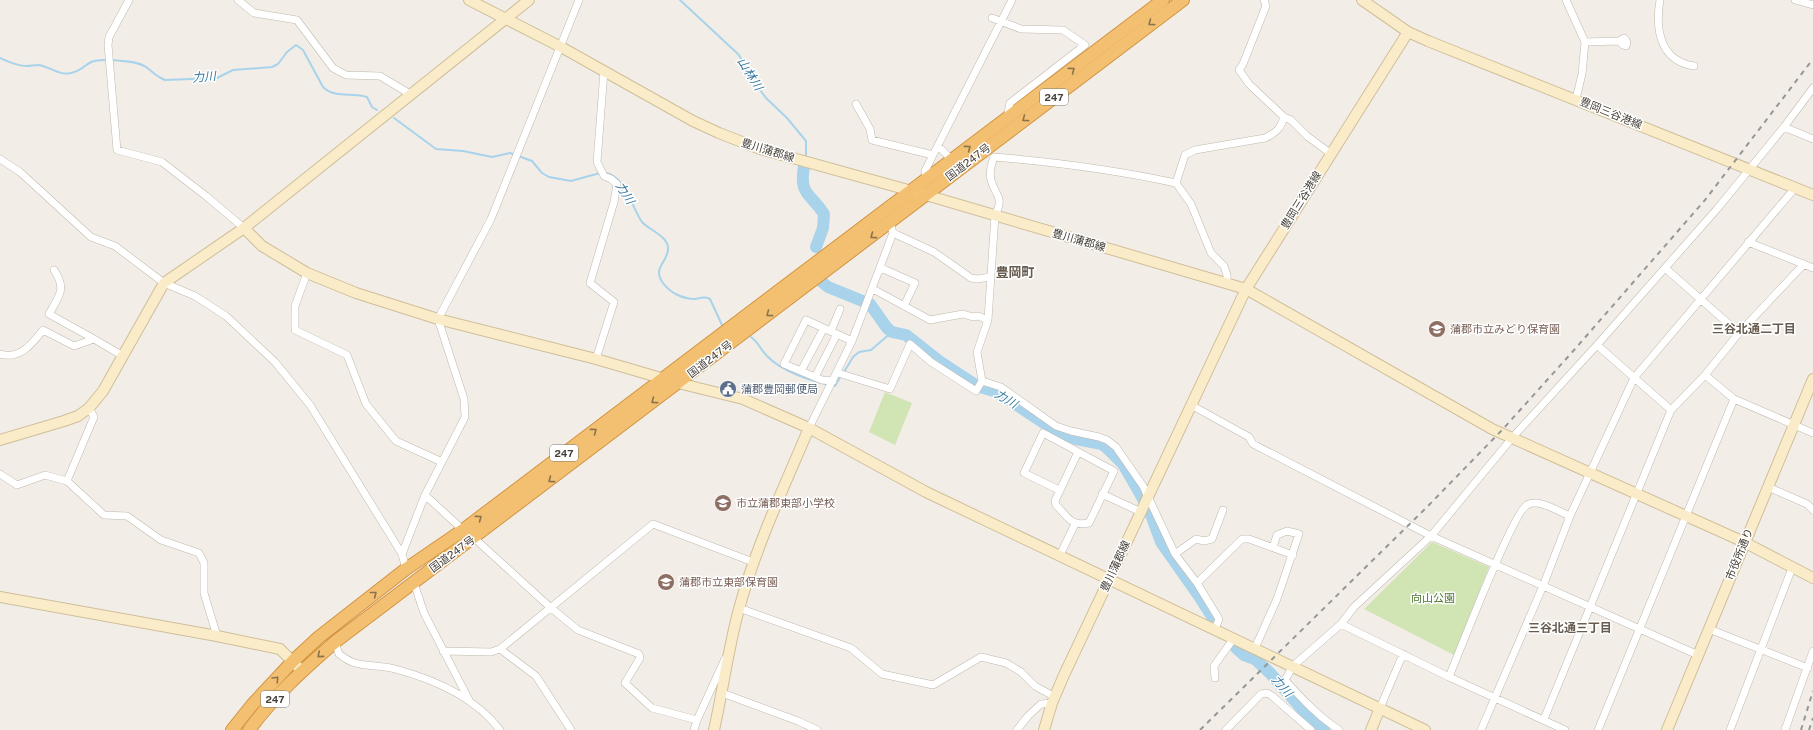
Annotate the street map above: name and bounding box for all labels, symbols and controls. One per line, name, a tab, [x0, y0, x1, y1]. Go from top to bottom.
one-way arrow	[1149, 19, 1156, 26]
water label: 山林川	[735, 55, 767, 95]
one-way arrow	[1068, 68, 1075, 75]
water label: 力川	[191, 69, 219, 85]
road number: 247	[1040, 89, 1068, 105]
street label: 豊岡三谷港線	[1578, 95, 1644, 131]
one-way arrow	[1023, 114, 1030, 121]
street label: 豊川蒲郡線	[740, 136, 796, 164]
street label: 国道247号	[943, 141, 993, 183]
one-way arrow	[964, 145, 971, 152]
street label: 豊岡三谷港線	[1278, 169, 1324, 231]
water label: 力川	[613, 179, 638, 209]
street label: 豊川蒲郡線	[1051, 227, 1107, 253]
one-way arrow	[870, 231, 877, 239]
district label: 豊岡町	[995, 265, 1035, 280]
one-way arrow	[767, 309, 774, 316]
school or university icon: 蒲郡市立みどり保育園	[1427, 319, 1447, 339]
district label: 三谷北通二丁目	[1712, 322, 1796, 336]
place label: 蒲郡市立みどり保育園	[1450, 323, 1560, 335]
street label: 国道247号	[685, 338, 735, 380]
public building icon: 蒲郡豊岡郵便局	[718, 379, 738, 399]
place label: 蒲郡豊岡郵便局	[741, 383, 818, 395]
water label: 力川	[992, 387, 1022, 412]
one-way arrow	[652, 396, 659, 403]
one-way arrow	[589, 429, 596, 436]
road number: 247	[550, 445, 578, 461]
one-way arrow	[548, 475, 555, 482]
school or university icon: 市立蒲郡東部小学校	[713, 493, 733, 513]
place label: 市立蒲郡東部小学校	[736, 497, 835, 509]
one-way arrow	[474, 515, 481, 522]
street label: 市役所通り	[1723, 526, 1755, 582]
street label: 国道247号	[427, 534, 477, 574]
street label: 豊川蒲郡線	[1098, 539, 1132, 593]
school or university icon: 蒲郡市立東部保育園	[656, 572, 676, 592]
place label: 蒲郡市立東部保育園	[679, 576, 778, 588]
one-way arrow	[369, 592, 376, 599]
park label: 向山公園	[1411, 592, 1455, 604]
district label: 三谷北通三丁目	[1528, 621, 1612, 635]
one-way arrow	[318, 650, 325, 657]
water label: 力川	[1269, 672, 1297, 701]
one-way arrow	[271, 676, 278, 684]
road number: 247	[261, 691, 289, 707]

